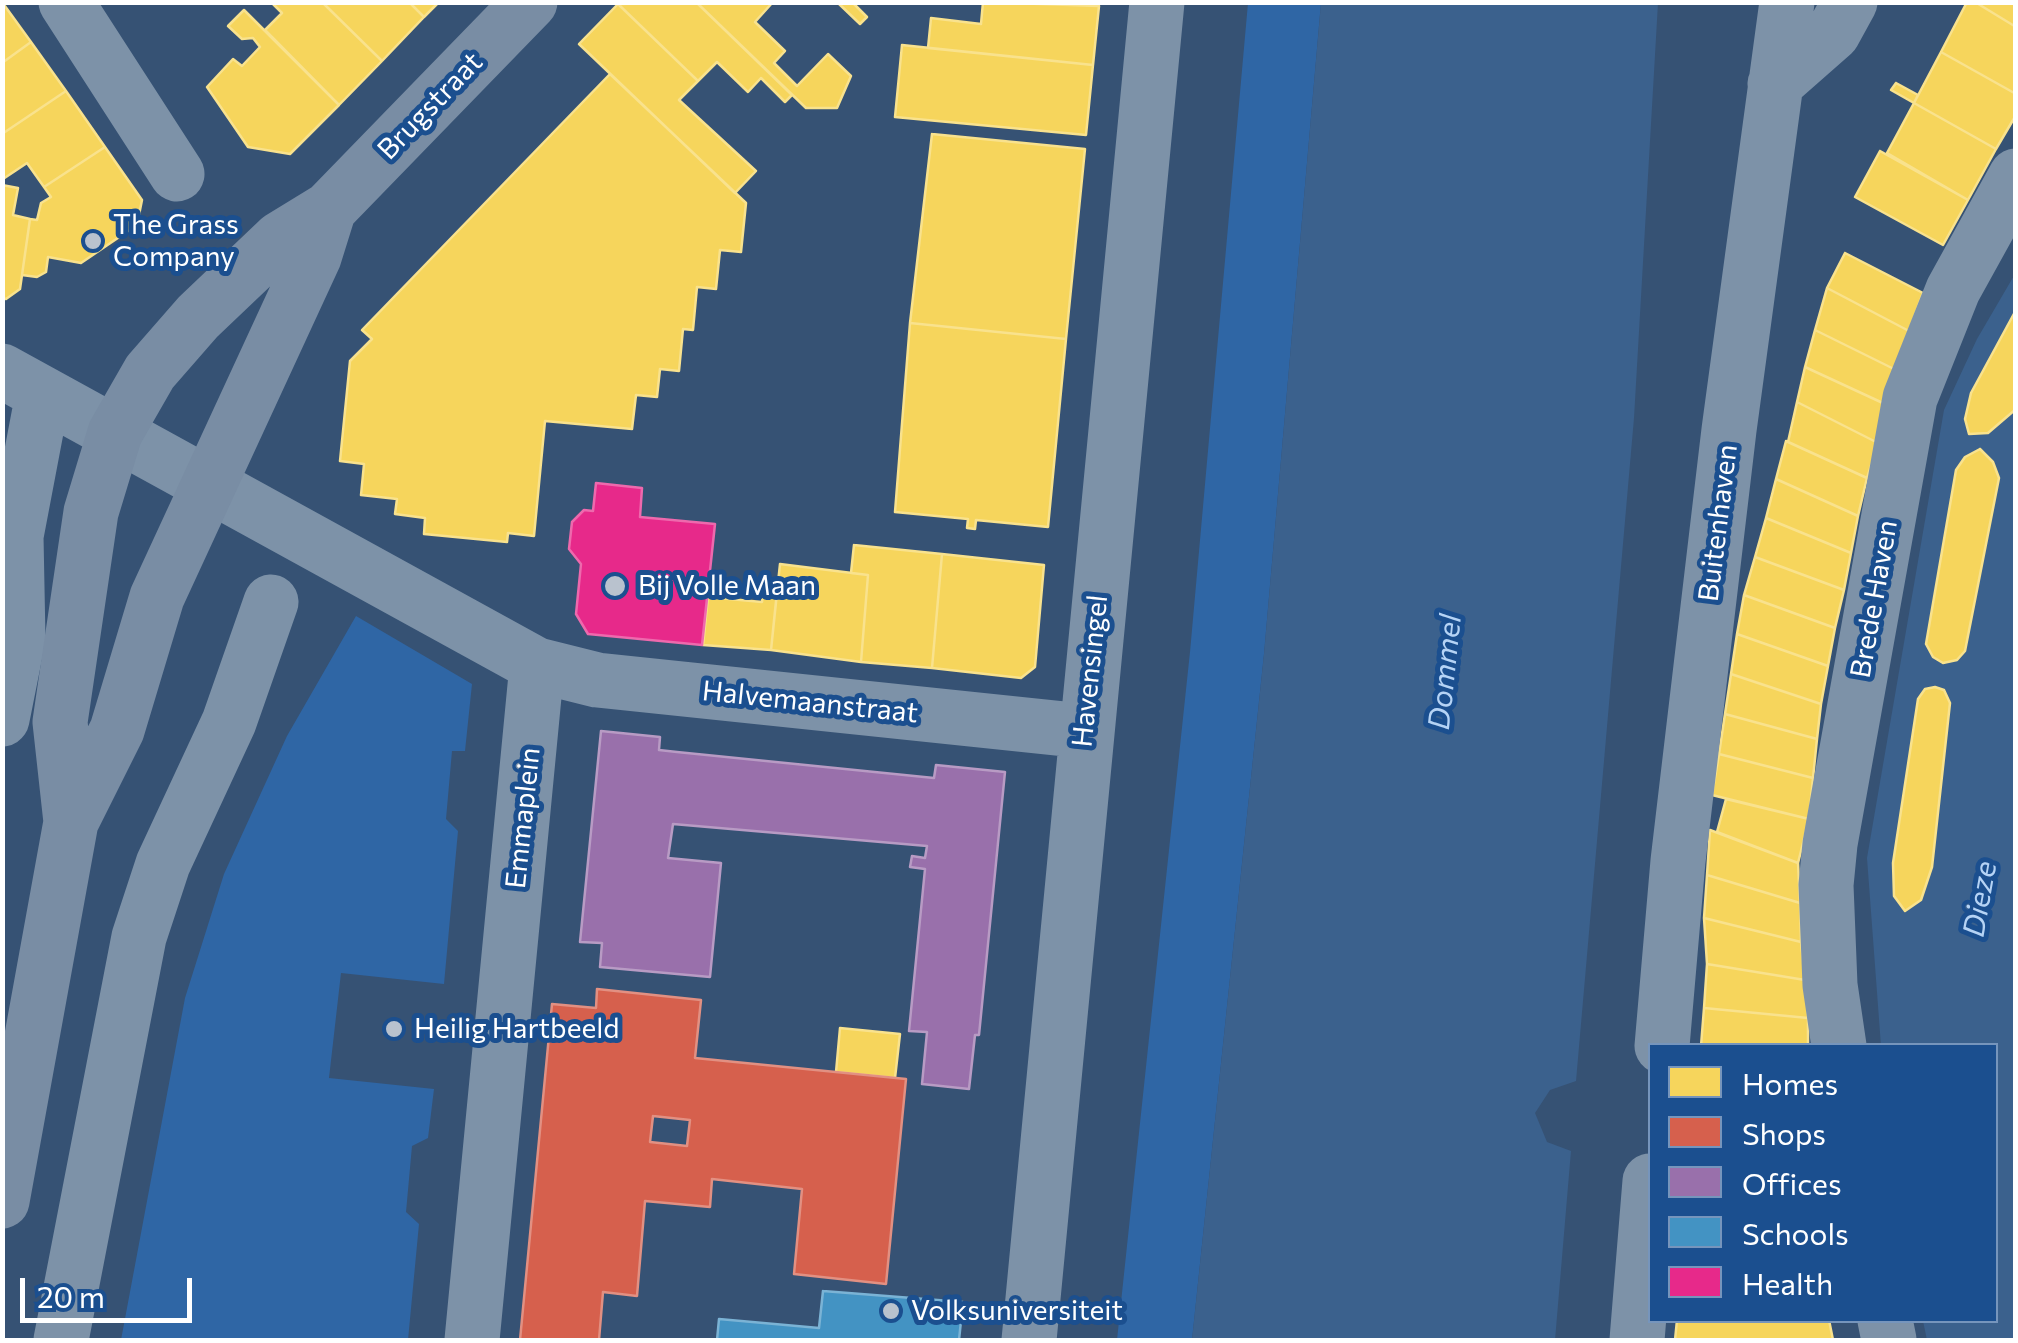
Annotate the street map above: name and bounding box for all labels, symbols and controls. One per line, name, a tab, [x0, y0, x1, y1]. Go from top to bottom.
street label: Brugstraat	[371, 45, 489, 167]
place label: The Grass Company	[113, 208, 239, 274]
marker: The Grass Company	[82, 230, 104, 252]
street label: Buitenhaven	[1692, 443, 1744, 603]
street label: Brede Haven	[1844, 517, 1904, 681]
place label: Bij Volle Maan	[638, 569, 816, 603]
marker: Bij Volle Maan	[602, 573, 628, 599]
street label: Havensingel	[1065, 593, 1115, 749]
water label: Dommel	[1421, 613, 1469, 731]
street label: Halvemaanstraat	[700, 674, 920, 730]
street label: Emmaplein	[499, 746, 547, 890]
water label: Dieze	[1956, 858, 2004, 940]
place label: Heilig Hartbeeld	[414, 1012, 619, 1046]
marker: Heilig Hartbeeld	[383, 1018, 405, 1040]
legend	[1648, 1043, 1998, 1323]
text: Homes	[1742, 1064, 1838, 1101]
text: Shops	[1742, 1114, 1826, 1151]
text: Offices	[1742, 1164, 1842, 1201]
text: Schools	[1742, 1214, 1849, 1251]
scale bar	[25, 1258, 198, 1320]
text: Health	[1742, 1264, 1833, 1301]
text: 20 m	[37, 1277, 105, 1314]
place label: Volksuniversiteit	[911, 1294, 1123, 1328]
marker: Volksuniversiteit	[880, 1300, 902, 1322]

